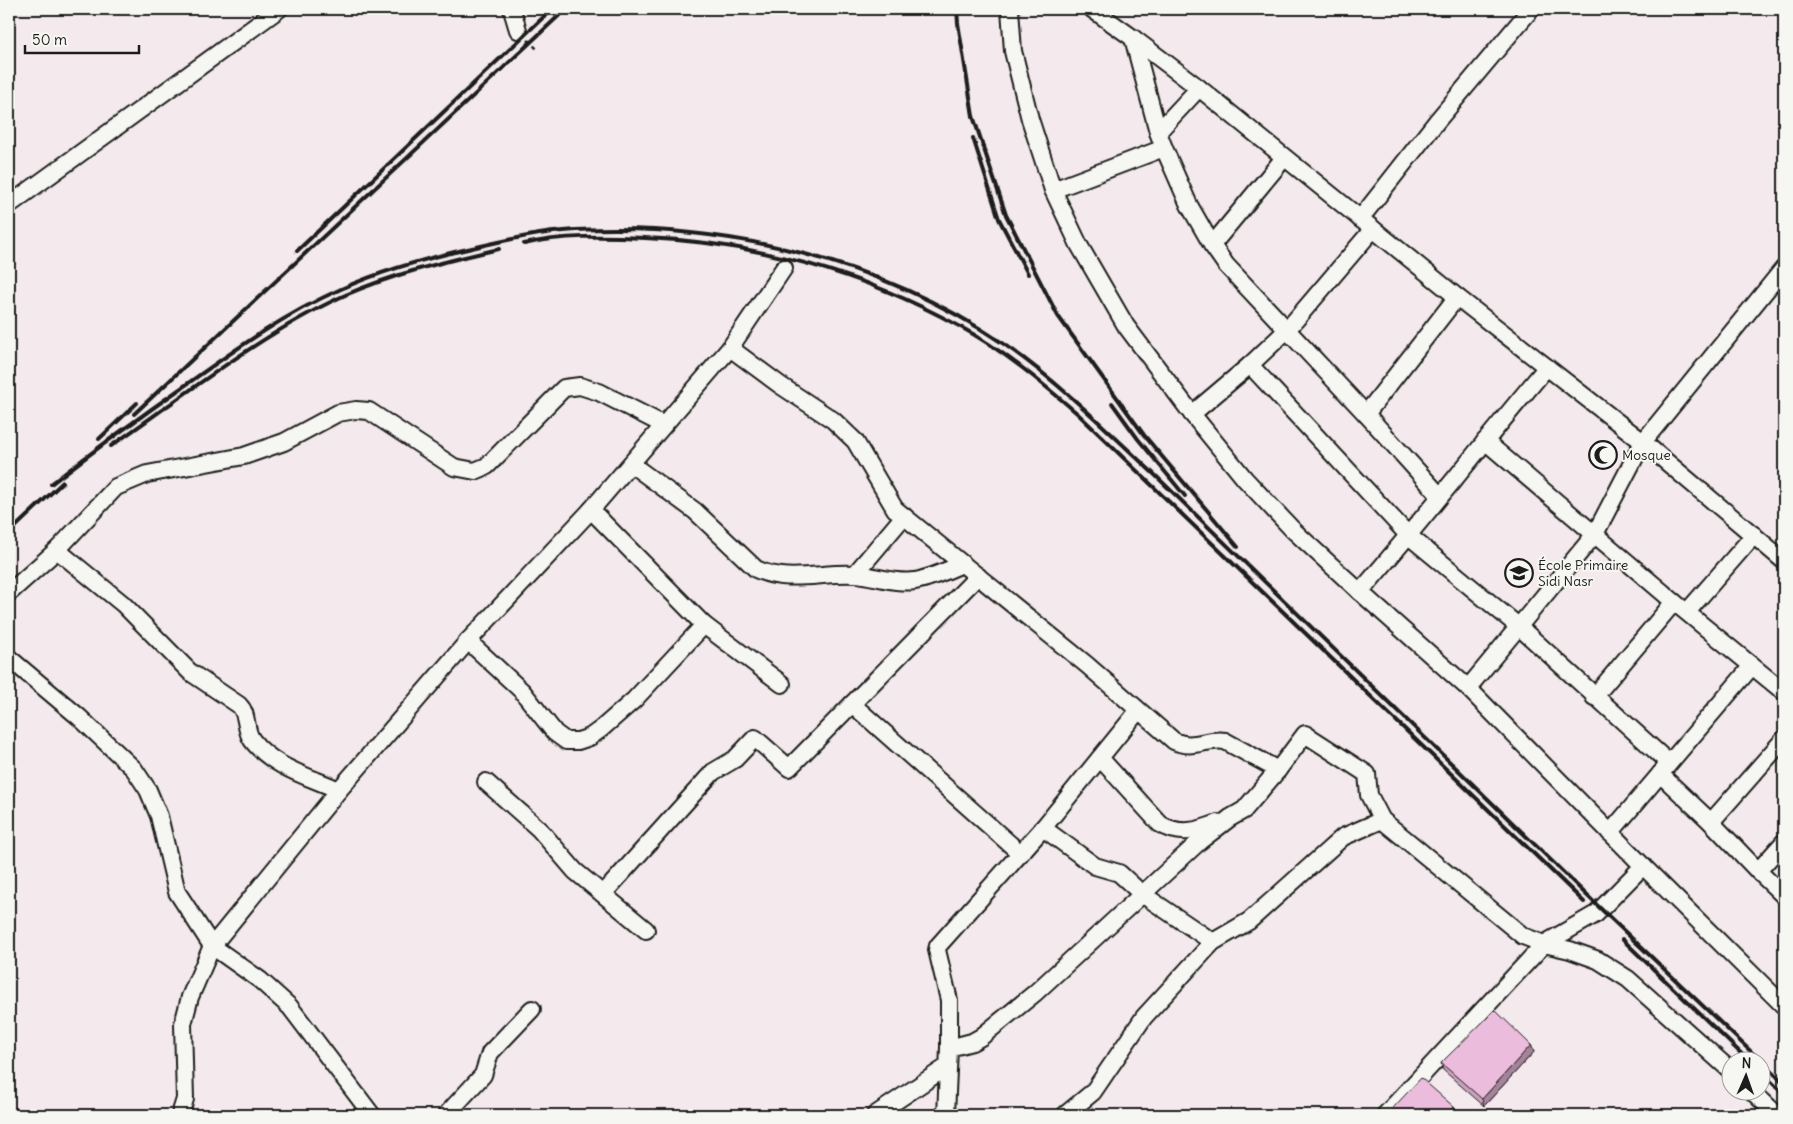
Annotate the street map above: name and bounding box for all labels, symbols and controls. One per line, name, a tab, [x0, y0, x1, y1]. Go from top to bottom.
scale bar	[25, 22, 139, 54]
text: 50 m	[32, 30, 67, 49]
mosque icon: Mosque	[1588, 440, 1618, 470]
place label: Mosque	[1622, 446, 1671, 464]
place label: École Primaire Sidi Nasr	[1538, 556, 1628, 590]
school or university icon: École Primaire Sidi Nasr	[1504, 558, 1534, 588]
north arrow	[1720, 1052, 1770, 1102]
text: N	[1741, 1054, 1752, 1072]

